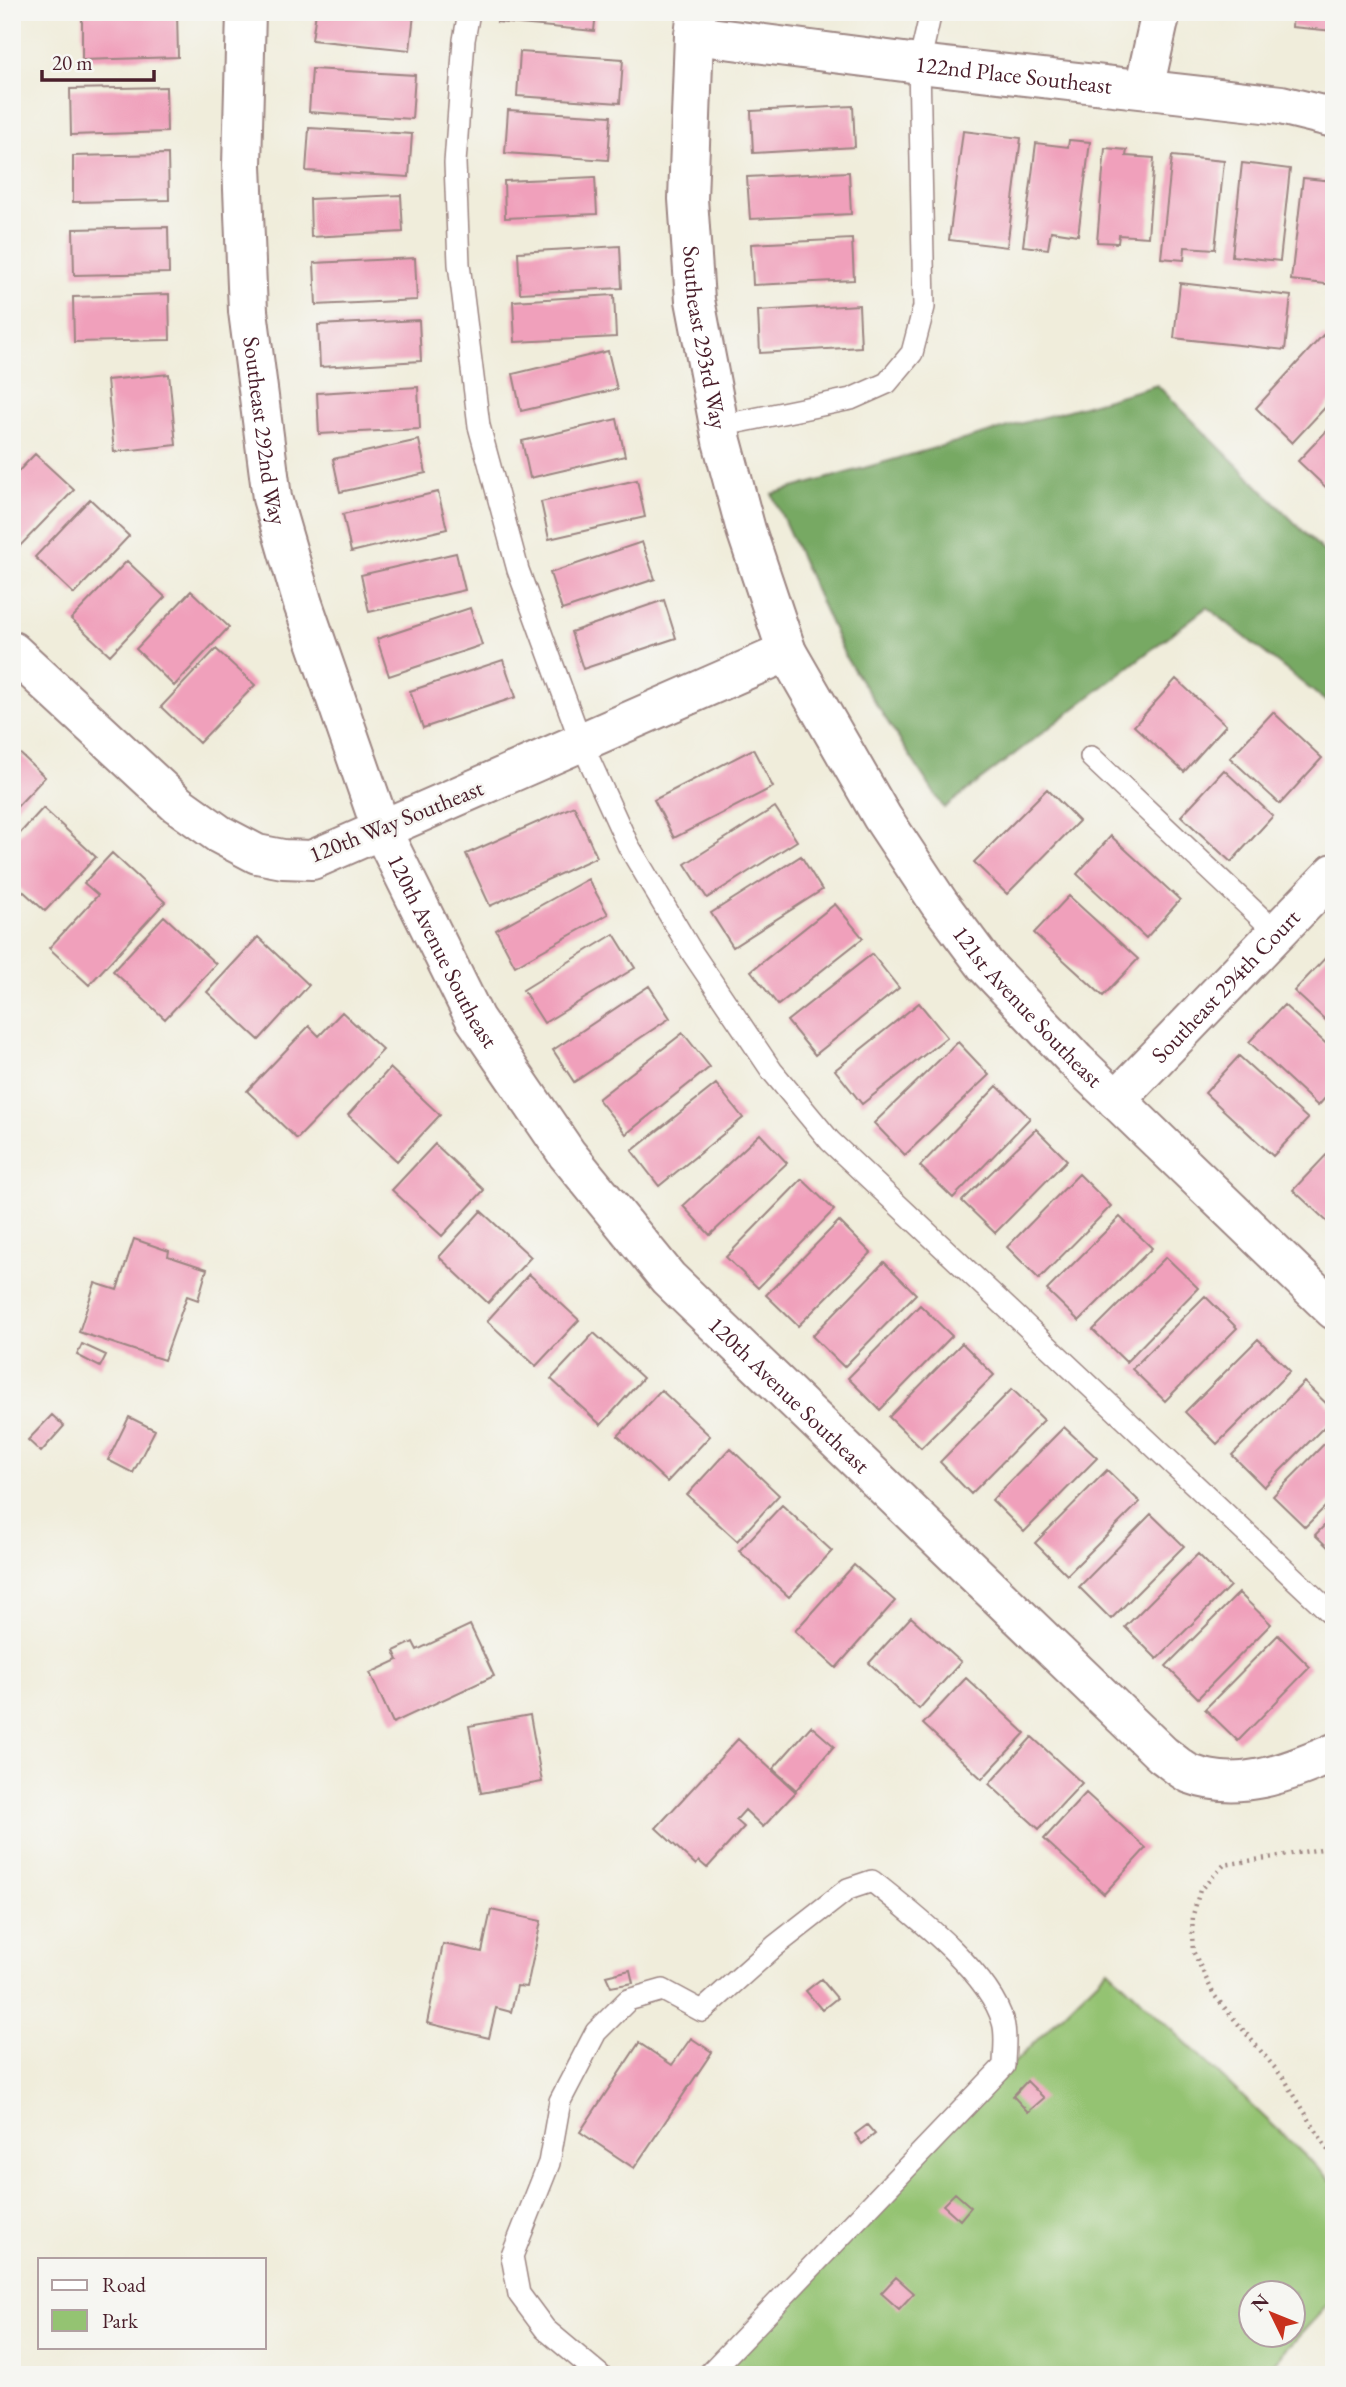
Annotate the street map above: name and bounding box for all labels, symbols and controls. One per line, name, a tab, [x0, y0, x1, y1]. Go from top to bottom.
scale bar	[42, 38, 154, 82]
text: 20 m	[52, 49, 93, 76]
street label: 122nd Place Southeast	[914, 49, 1114, 101]
street label: Southeast 293rd Way	[676, 245, 735, 433]
street label: Southeast 292nd Way	[236, 335, 294, 529]
street label: 120th Way Southeast	[305, 772, 488, 870]
street label: 120th Avenue Southeast	[381, 849, 506, 1054]
street label: Southeast 294th Court	[1145, 902, 1307, 1069]
street label: 121st Avenue Southeast	[946, 920, 1110, 1094]
street label: 120th Avenue Southeast	[702, 1310, 877, 1480]
legend	[38, 2258, 266, 2348]
text: Road	[102, 2271, 146, 2298]
north arrow	[1238, 2278, 1308, 2348]
text: N	[1246, 2288, 1275, 2317]
text: Park	[102, 2307, 139, 2334]

